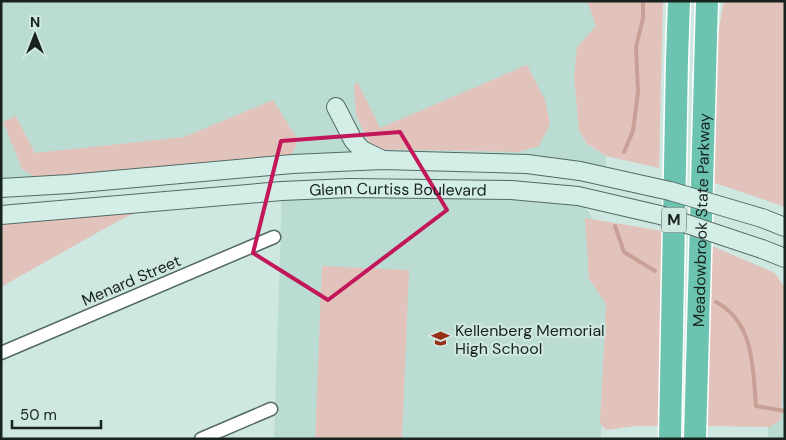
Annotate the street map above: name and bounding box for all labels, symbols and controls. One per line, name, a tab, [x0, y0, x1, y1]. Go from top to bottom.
north arrow	[10, 10, 60, 60]
text: N	[30, 13, 40, 31]
street label: Meadowbrook State Parkway	[688, 113, 715, 327]
street label: Glenn Curtiss Boulevard	[309, 178, 487, 201]
road number: M	[662, 208, 686, 232]
street label: Menard Street	[78, 250, 184, 311]
place label: Kellenberg Memorial High School	[455, 320, 605, 359]
school or university icon: Kellenberg Memorial High School	[431, 329, 451, 349]
scale bar	[12, 398, 101, 430]
text: 50 m	[20, 405, 57, 425]

